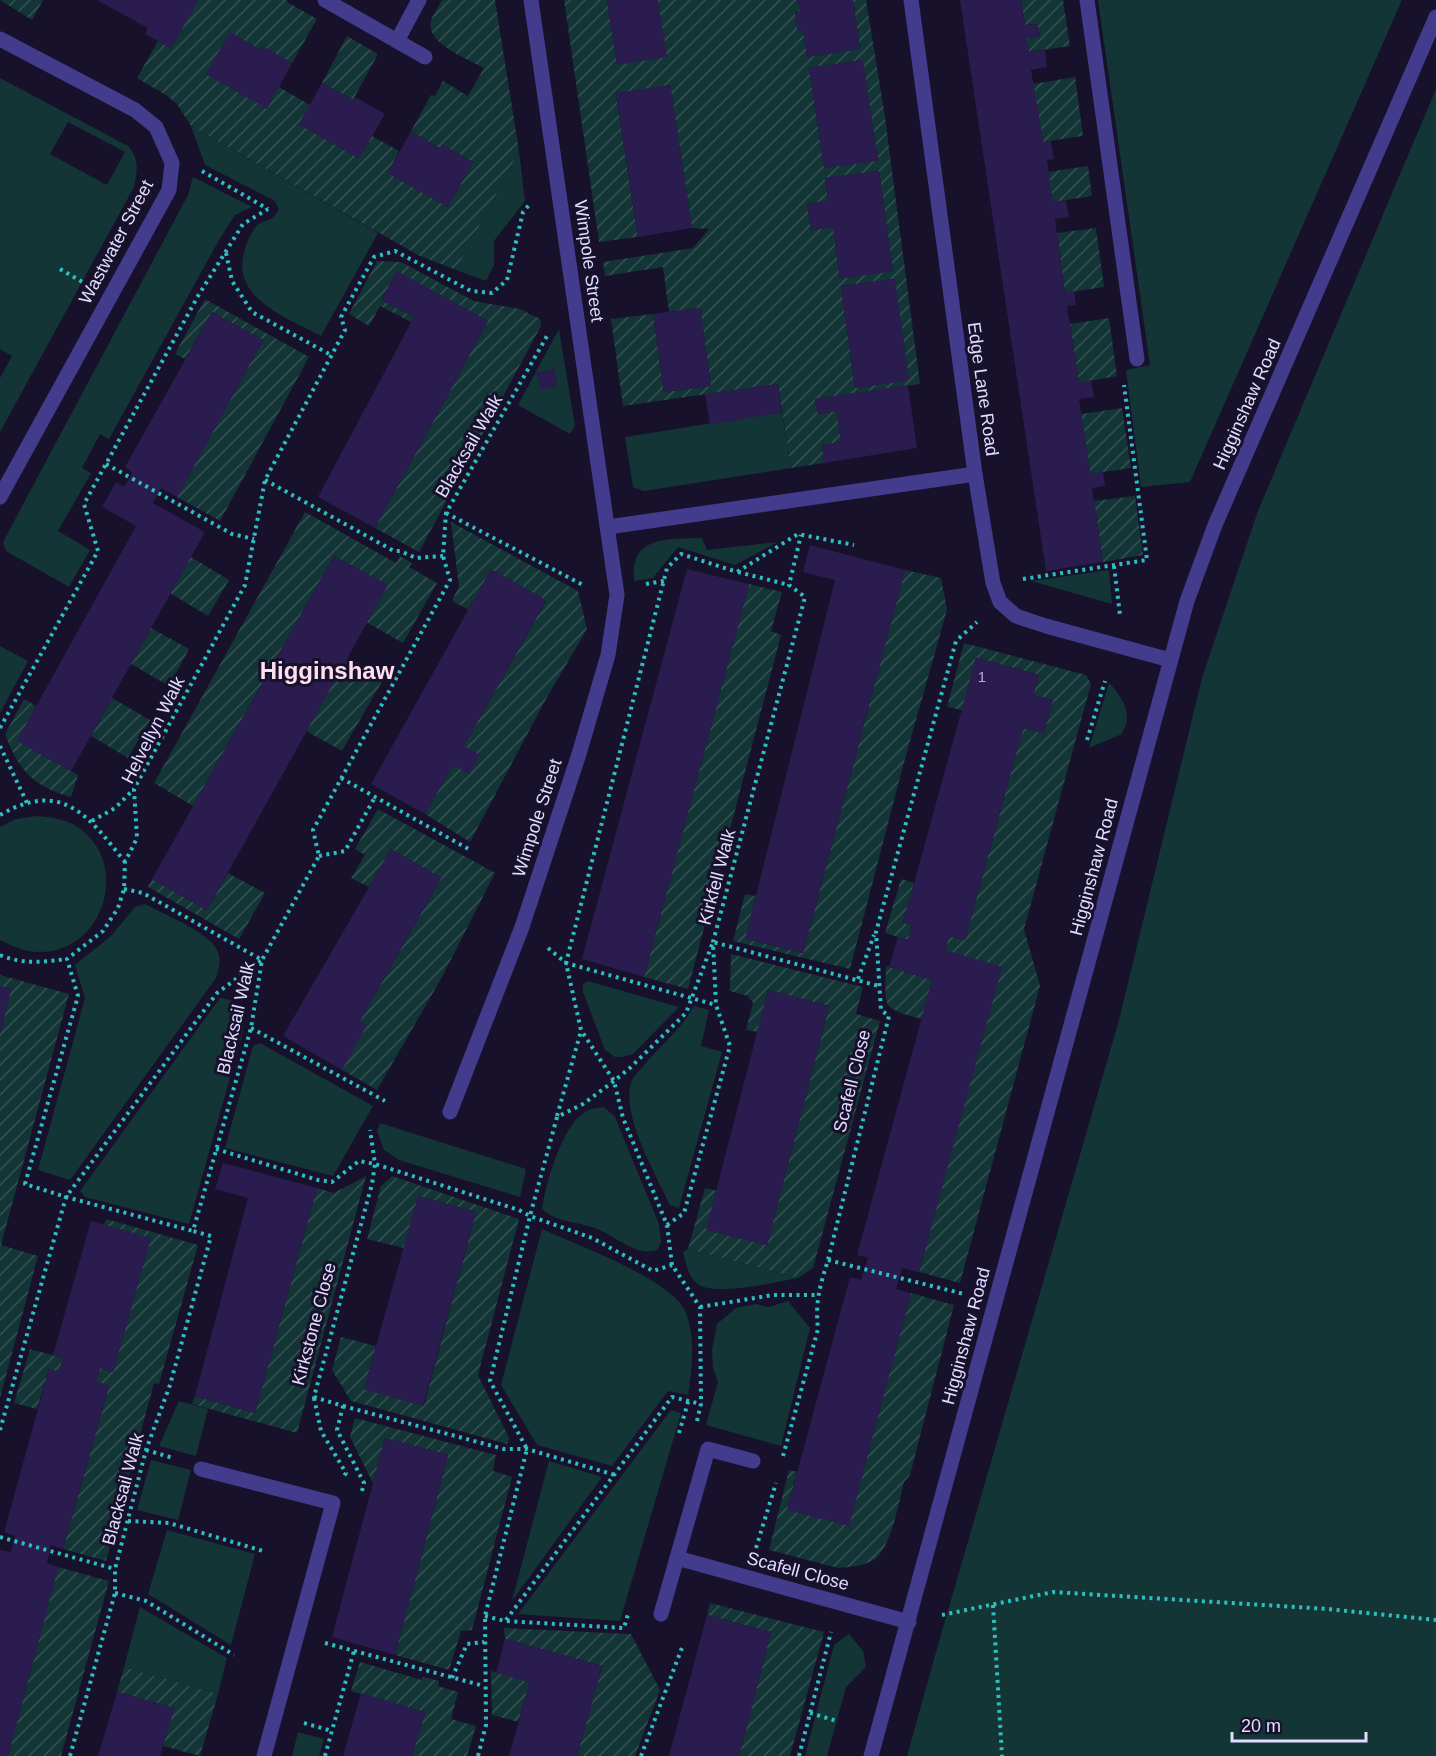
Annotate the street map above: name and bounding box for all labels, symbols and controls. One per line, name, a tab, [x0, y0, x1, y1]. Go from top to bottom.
street label: Wastwater Street	[75, 177, 157, 307]
street label: Wimpole Street	[571, 199, 607, 323]
street label: Edge Lane Road	[964, 321, 1002, 457]
street label: Higginshaw Road	[1209, 335, 1285, 473]
street label: Blacksail Walk	[431, 390, 507, 501]
district label: Higginshaw	[260, 657, 395, 684]
house number: 1	[978, 668, 986, 685]
street label: Helvellyn Walk	[117, 672, 189, 787]
street label: Wimpole Street	[508, 756, 566, 880]
street label: Higginshaw Road	[1066, 796, 1122, 938]
street label: Kirkfell Walk	[695, 826, 740, 927]
street label: Blacksail Walk	[213, 959, 259, 1076]
street label: Scafell Close	[830, 1028, 874, 1134]
street label: Kirkstone Close	[288, 1261, 340, 1387]
street label: Higginshaw Road	[938, 1265, 994, 1407]
street label: Blacksail Walk	[98, 1430, 148, 1547]
street label: Scafell Close	[745, 1548, 851, 1594]
scale bar	[1232, 1705, 1366, 1743]
text: 20 m	[1241, 1716, 1281, 1736]

